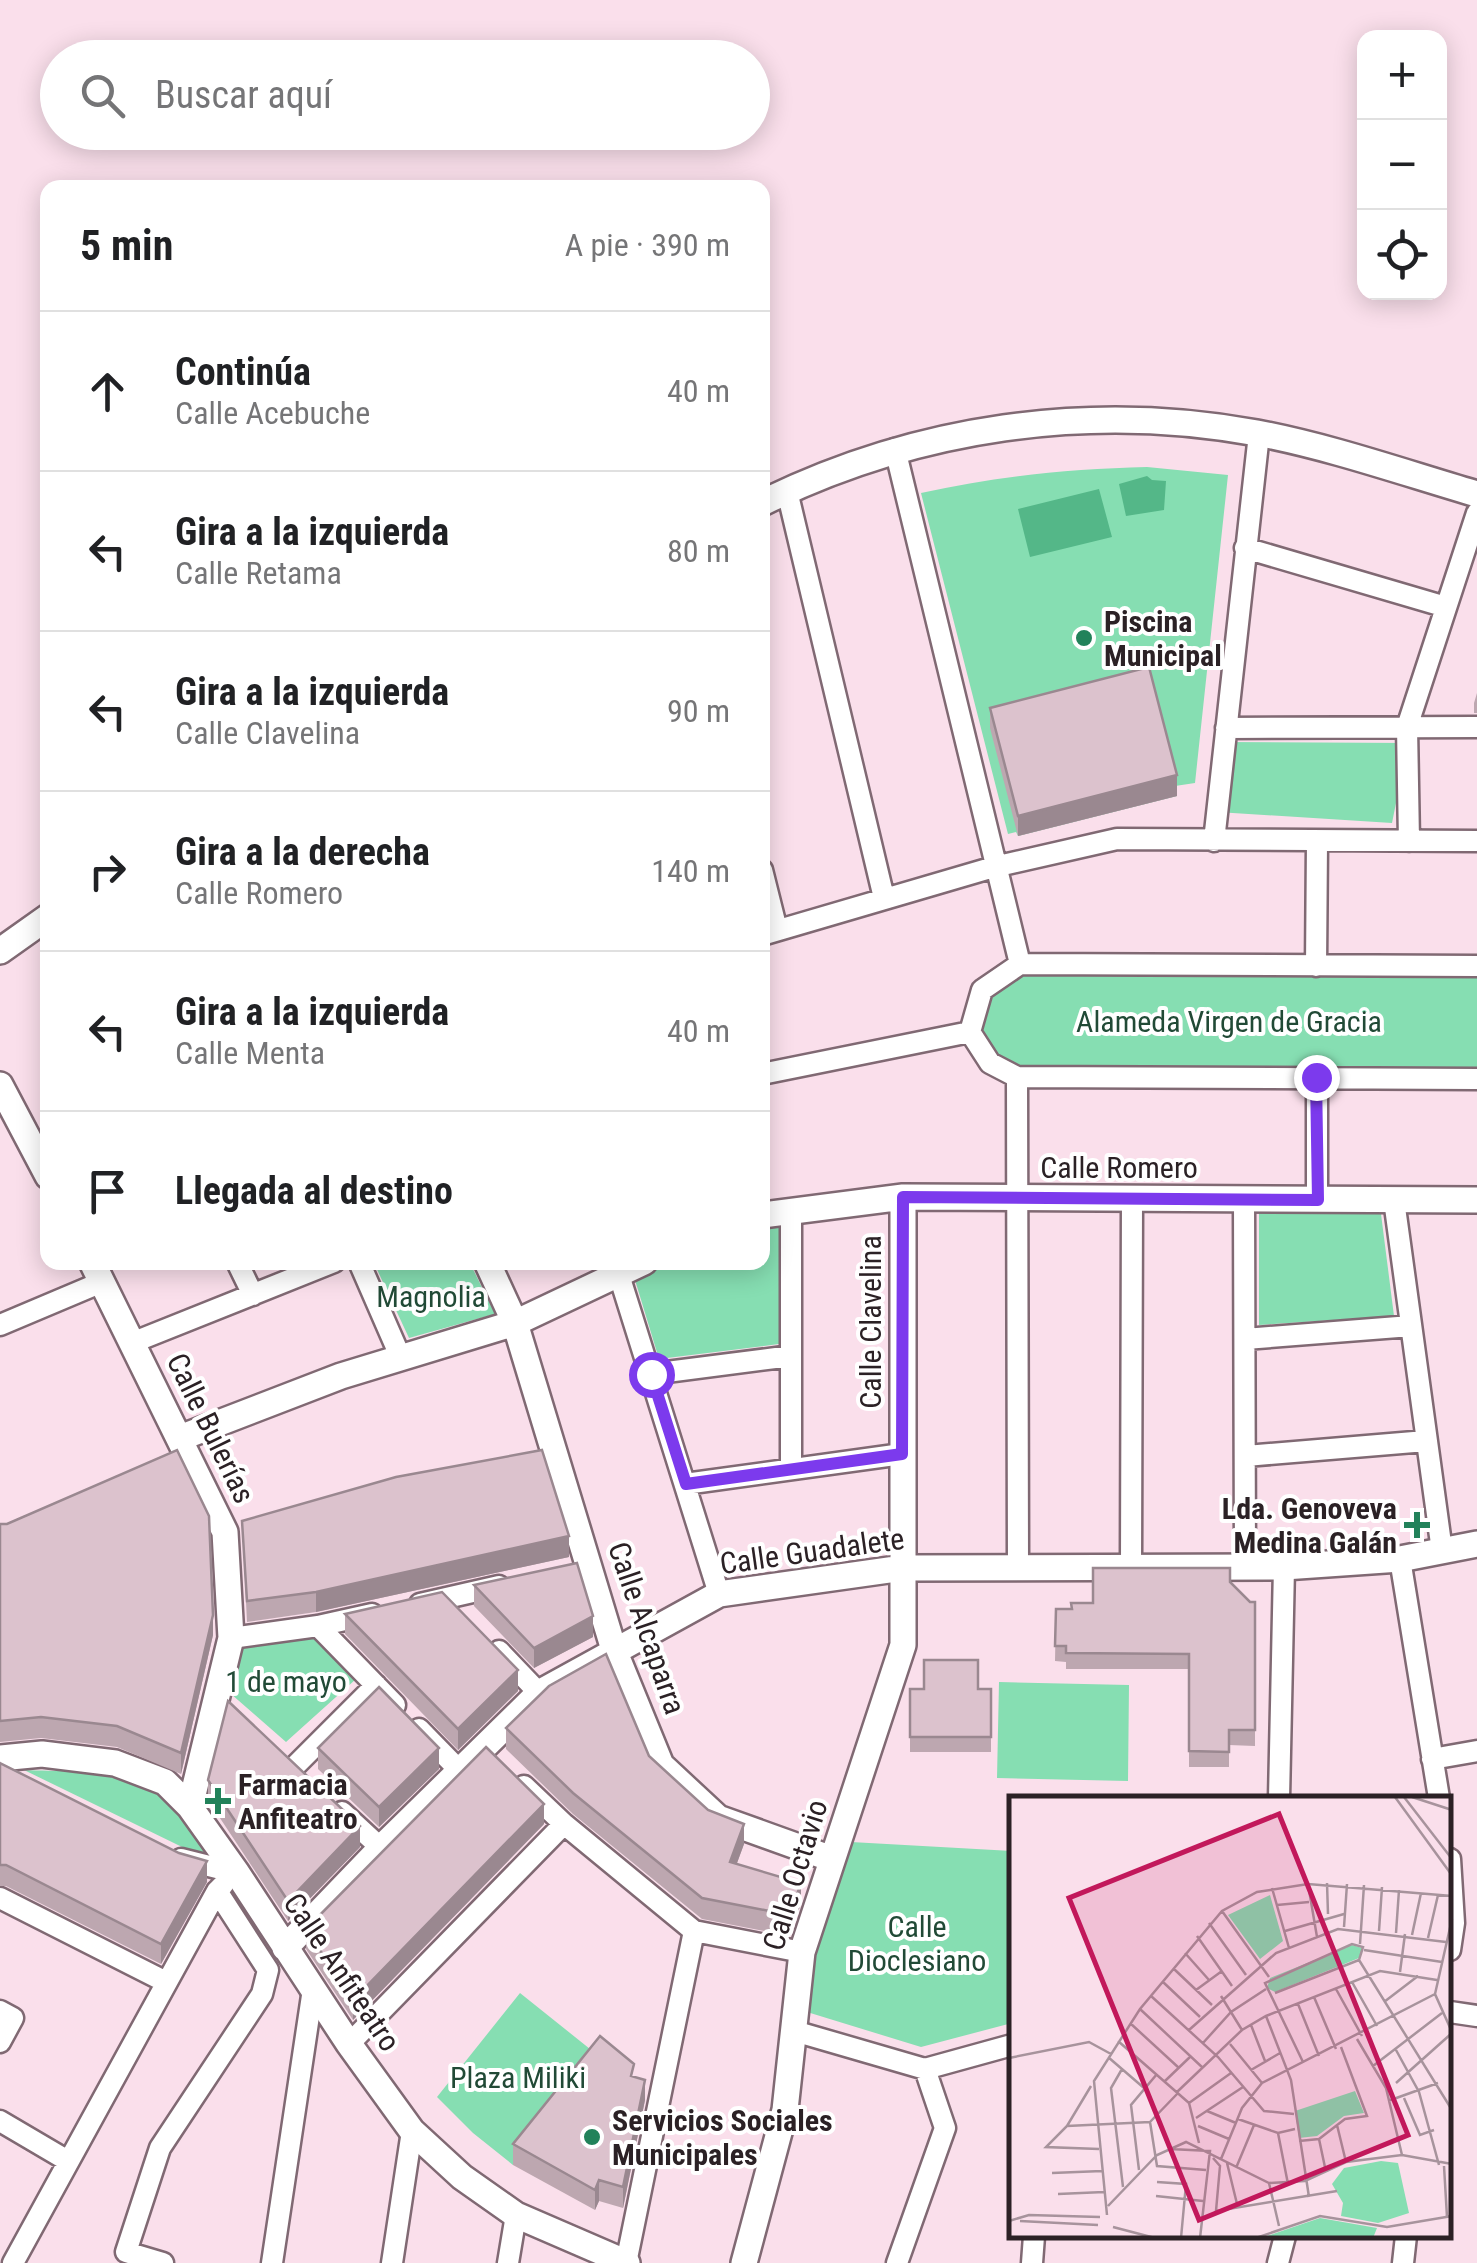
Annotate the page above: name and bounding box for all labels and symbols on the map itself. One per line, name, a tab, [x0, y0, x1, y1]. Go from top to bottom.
place label: Piscina Municipal	[1104, 604, 1222, 673]
marker: Piscina Municipal	[1073, 627, 1095, 649]
park label: Alameda Virgen de Gracia	[1076, 1004, 1382, 1039]
route end	[1294, 1055, 1340, 1101]
street label: Calle Romero	[1040, 1150, 1198, 1185]
street label: Calle Clavelina	[853, 1235, 888, 1409]
park label: Magnolia	[376, 1279, 486, 1314]
street label: Calle Bulerías	[160, 1347, 262, 1509]
route start	[629, 1352, 675, 1398]
place label: Lda. Genoveva Medina Galán	[1222, 1491, 1397, 1560]
marker: Lda. Genoveva Medina Galán	[1406, 1514, 1428, 1536]
street label: Calle Guadalete	[718, 1521, 906, 1581]
street label: Calle Alcaparra	[601, 1537, 693, 1719]
park label: 1 de mayo	[225, 1664, 347, 1699]
place label: Farmacia Anfiteatro	[238, 1767, 358, 1836]
marker: Farmacia Anfiteatro	[207, 1790, 229, 1812]
street label: Calle Octavio	[755, 1795, 835, 1955]
inset map	[1009, 1796, 1452, 2238]
street label: Calle Anfiteatro	[276, 1886, 408, 2058]
park label: Calle Dioclesiano	[848, 1909, 986, 1978]
park label: Plaza Miliki	[450, 2060, 586, 2095]
place label: Servicios Sociales Municipales	[612, 2103, 833, 2172]
marker: Servicios Sociales Municipales	[581, 2126, 603, 2148]

